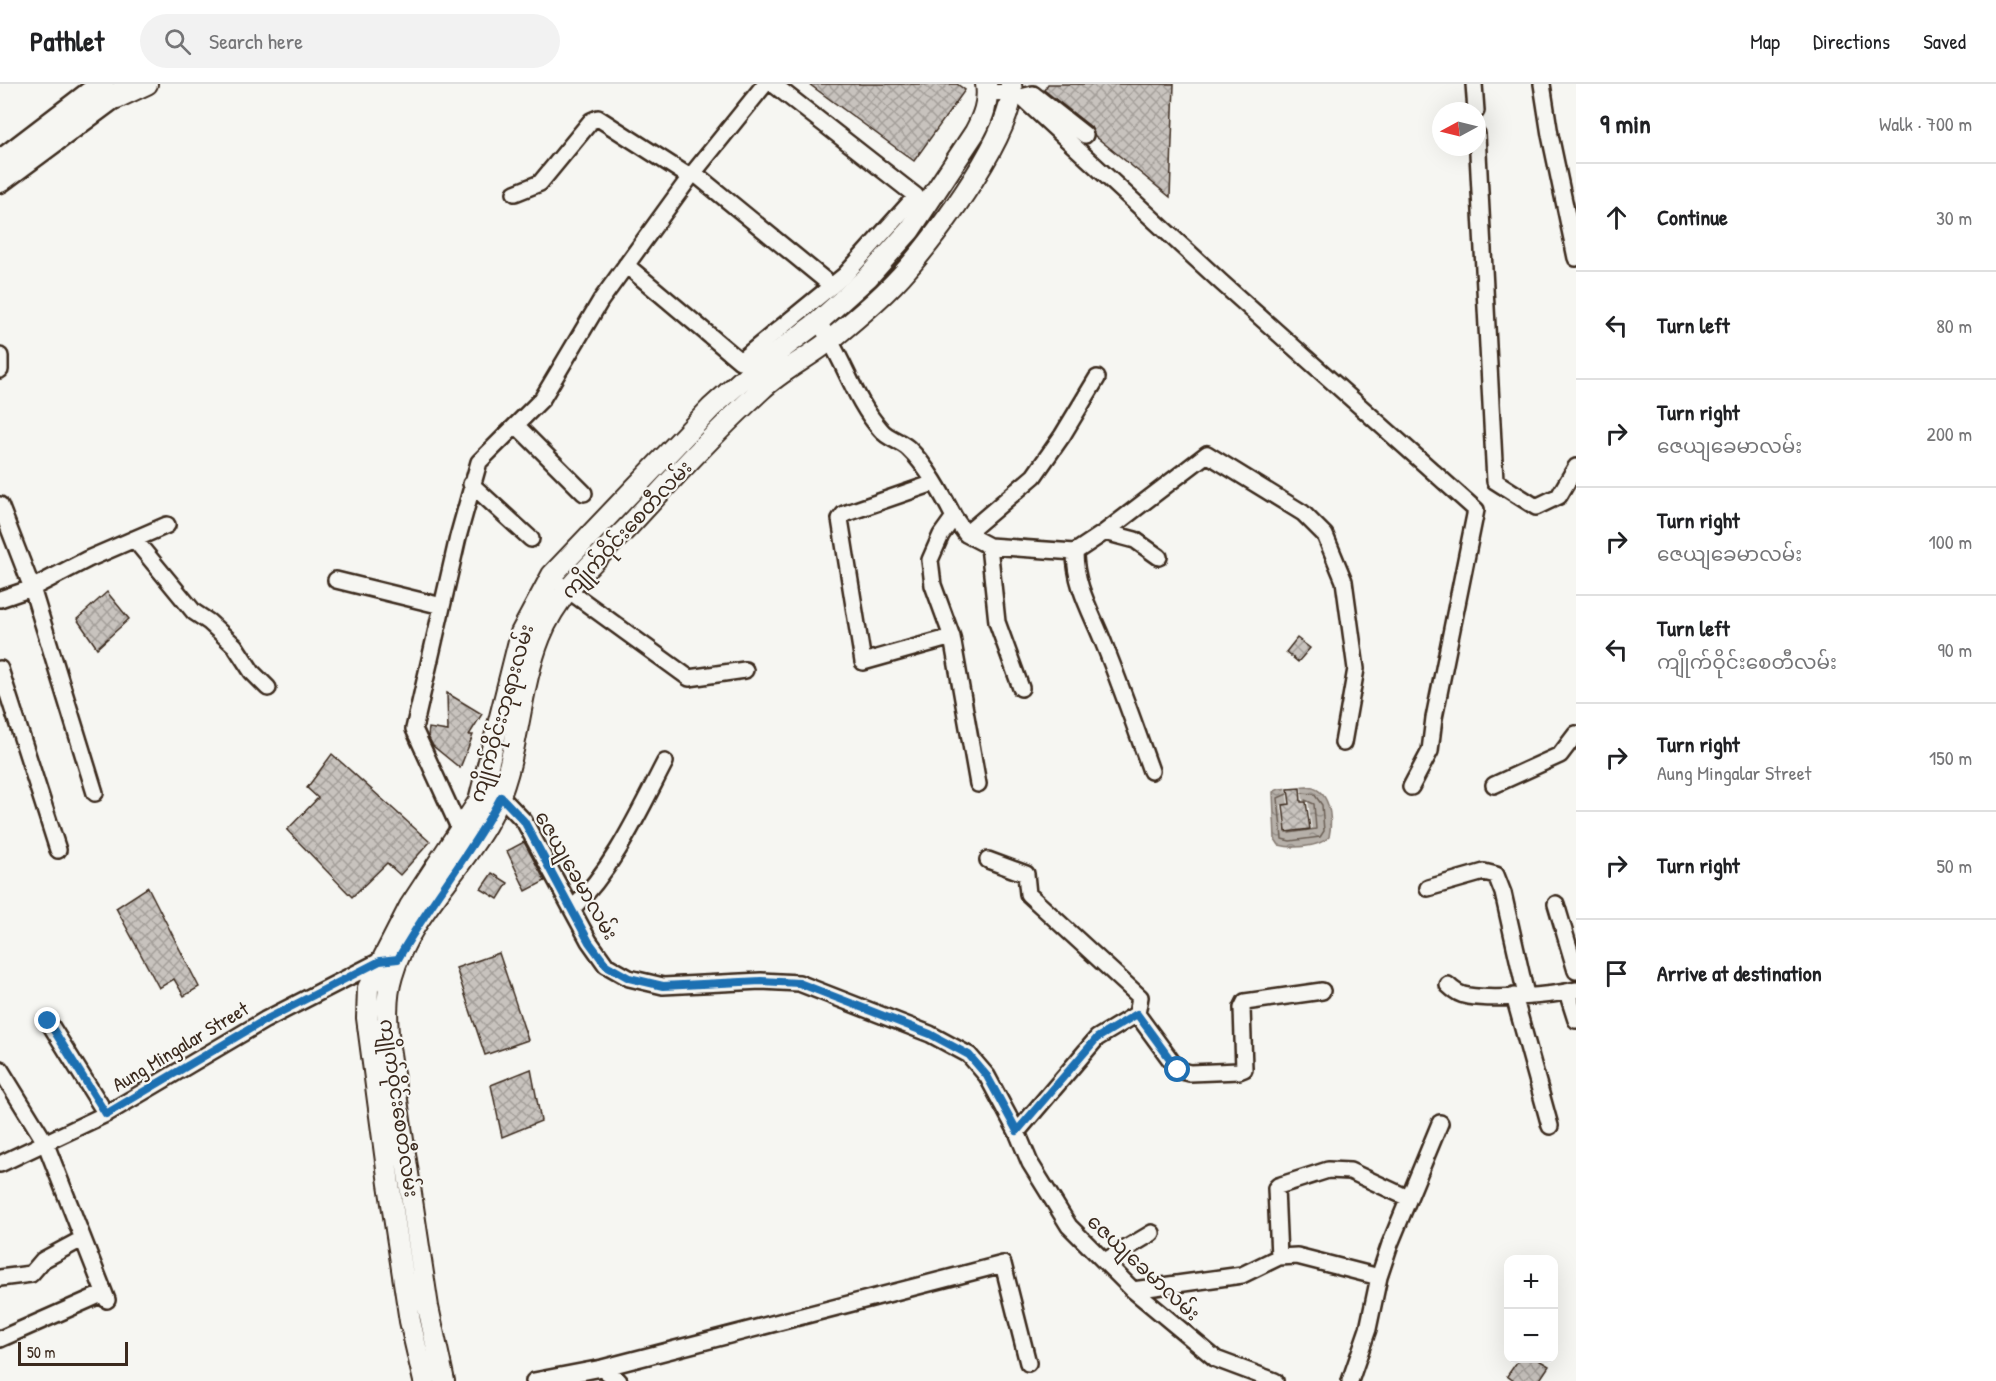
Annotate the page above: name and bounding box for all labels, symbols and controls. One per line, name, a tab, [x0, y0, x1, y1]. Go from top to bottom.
search box	[140, 14, 560, 68]
text: Pathlet	[30, 22, 104, 60]
icon: search	[161, 25, 194, 58]
text: Search here	[209, 26, 303, 56]
text: Map	[1750, 27, 1780, 56]
text: Directions	[1813, 27, 1890, 56]
text: Saved	[1923, 27, 1966, 56]
north arrow	[1432, 102, 1486, 156]
text: 9 min	[1600, 106, 1651, 141]
text: Walk · 700 m	[1879, 110, 1972, 137]
icon: ahead	[1600, 201, 1633, 234]
text: Continue	[1657, 202, 1728, 232]
text: 30 m	[1936, 204, 1972, 231]
icon: left	[1600, 309, 1633, 342]
text: Turn left	[1657, 310, 1730, 340]
text: 80 m	[1936, 312, 1972, 339]
text: Turn right	[1657, 397, 1740, 427]
icon: right	[1600, 417, 1633, 450]
text: 200 m	[1927, 420, 1972, 447]
text: ဇေယျခေမာလမ်း	[1657, 432, 1802, 459]
street label: ကျိုက်ဝိုင်းစေတီလမ်း	[555, 454, 700, 607]
text: Turn right	[1657, 505, 1740, 535]
icon: right	[1600, 525, 1633, 558]
text: 100 m	[1929, 528, 1972, 555]
text: ဇေယျခေမာလမ်း	[1657, 540, 1802, 567]
text: Turn left	[1657, 613, 1730, 643]
street label: ကျိုက်ဝိုင်းဘုရားလမ်း	[463, 621, 543, 806]
icon: left	[1600, 633, 1633, 666]
text: 90 m	[1938, 636, 1972, 663]
text: ကျိုက်ဝိုင်းစေတီလမ်း	[1657, 648, 1837, 675]
text: Turn right	[1657, 729, 1740, 759]
icon: right	[1600, 741, 1633, 774]
text: 150 m	[1929, 744, 1972, 771]
text: Aung Mingalar Street	[1657, 759, 1811, 786]
street label: ဇေယျခေမာလမ်း	[526, 805, 625, 946]
icon: right	[1600, 849, 1633, 882]
text: Turn right	[1657, 850, 1740, 880]
text: 50 m	[1936, 852, 1972, 879]
icon: arrive	[1600, 957, 1633, 990]
text: Arrive at destination	[1657, 958, 1822, 988]
street label: Aung Mingalar Street	[107, 994, 254, 1097]
route end	[34, 1007, 60, 1033]
street label: ကျိုက်ဝိုင်းစေတီလမ်း	[370, 1017, 426, 1200]
route start	[1164, 1056, 1190, 1082]
street label: ဇေယျခေမာလမ်း	[1080, 1208, 1206, 1329]
map controls	[1504, 1255, 1558, 1363]
button: +	[1504, 1255, 1558, 1309]
button: −	[1504, 1309, 1558, 1363]
scale bar	[18, 1339, 128, 1366]
text: 50 m	[27, 1341, 56, 1363]

